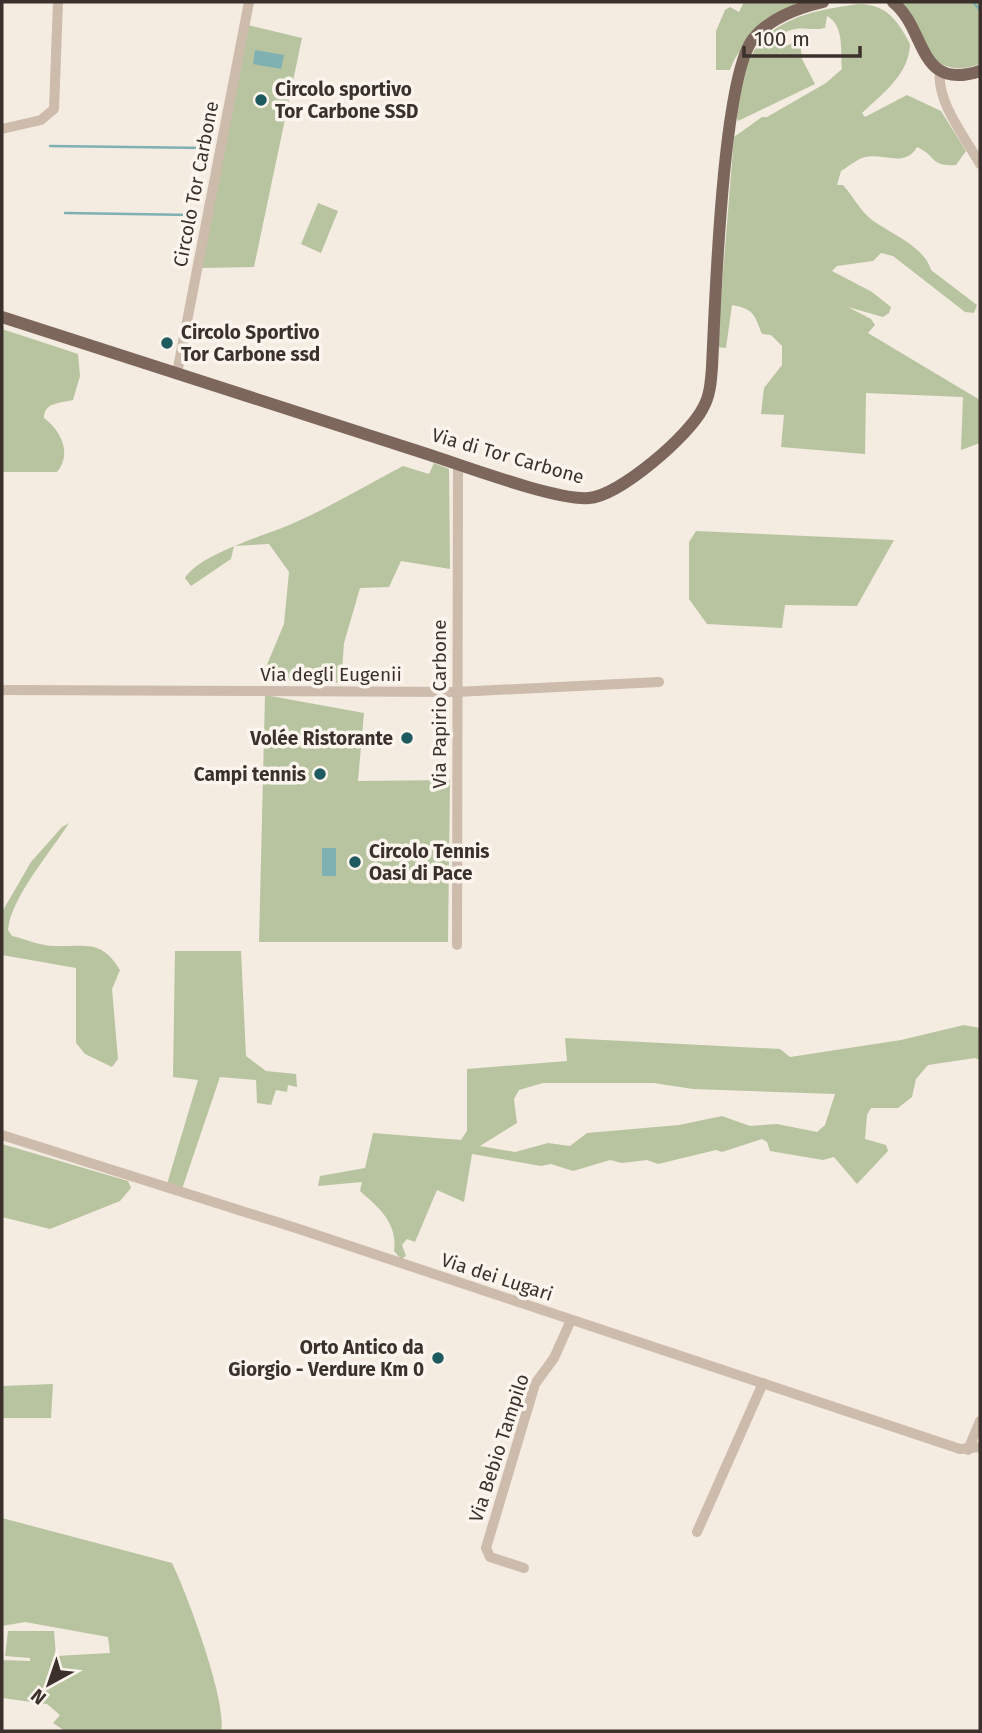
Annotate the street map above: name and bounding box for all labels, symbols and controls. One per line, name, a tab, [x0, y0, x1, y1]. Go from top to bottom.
scale bar	[744, 14, 860, 58]
text: 100 m	[754, 26, 810, 52]
place label: Circolo sportivo Tor Carbone SSD	[275, 78, 419, 123]
marker: Circolo sportivo Tor Carbone SSD	[253, 92, 269, 108]
street label: Circolo Tor Carbone	[169, 99, 223, 269]
place label: Circolo Sportivo Tor Carbone ssd	[181, 321, 320, 366]
marker: Circolo Sportivo Tor Carbone ssd	[159, 335, 175, 351]
street label: Via di Tor Carbone	[429, 423, 587, 489]
street label: Via Papirio Carbone	[428, 619, 451, 789]
street label: Via degli Eugenii	[260, 663, 402, 686]
place label: Volée Ristorante	[249, 727, 393, 750]
marker: Volée Ristorante	[399, 730, 415, 746]
place label: Campi tennis	[194, 763, 306, 786]
marker: Campi tennis	[312, 766, 328, 782]
place label: Circolo Tennis Oasi di Pace	[369, 840, 489, 885]
marker: Circolo Tennis Oasi di Pace	[347, 854, 363, 870]
street label: Via dei Lugari	[438, 1248, 556, 1306]
place label: Orto Antico da Giorgio - Verdure Km 0	[228, 1336, 424, 1381]
marker: Orto Antico da Giorgio - Verdure Km 0	[430, 1350, 446, 1366]
street label: Via Bebio Tampilo	[464, 1371, 534, 1525]
north arrow	[14, 1649, 84, 1719]
text: N	[26, 1684, 51, 1710]

